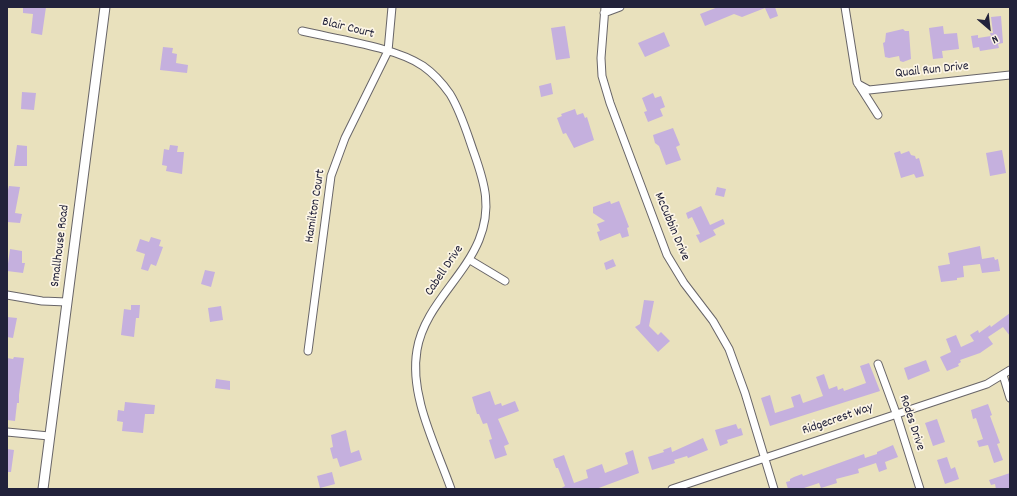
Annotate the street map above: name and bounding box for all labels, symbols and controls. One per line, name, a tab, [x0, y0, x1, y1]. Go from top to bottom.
north arrow	[969, 8, 1009, 48]
street label: Blair Court	[320, 15, 376, 43]
text: N	[988, 30, 1001, 47]
street label: Quail Run Drive	[895, 59, 969, 83]
street label: Hamilton Court	[302, 168, 330, 244]
street label: McCubbin Drive	[650, 191, 692, 263]
street label: Smallhouse Road	[48, 204, 74, 288]
street label: Cabell Drive	[422, 243, 468, 299]
street label: Rodes Drive	[895, 393, 927, 453]
street label: Ridgecrest Way	[800, 401, 876, 439]

